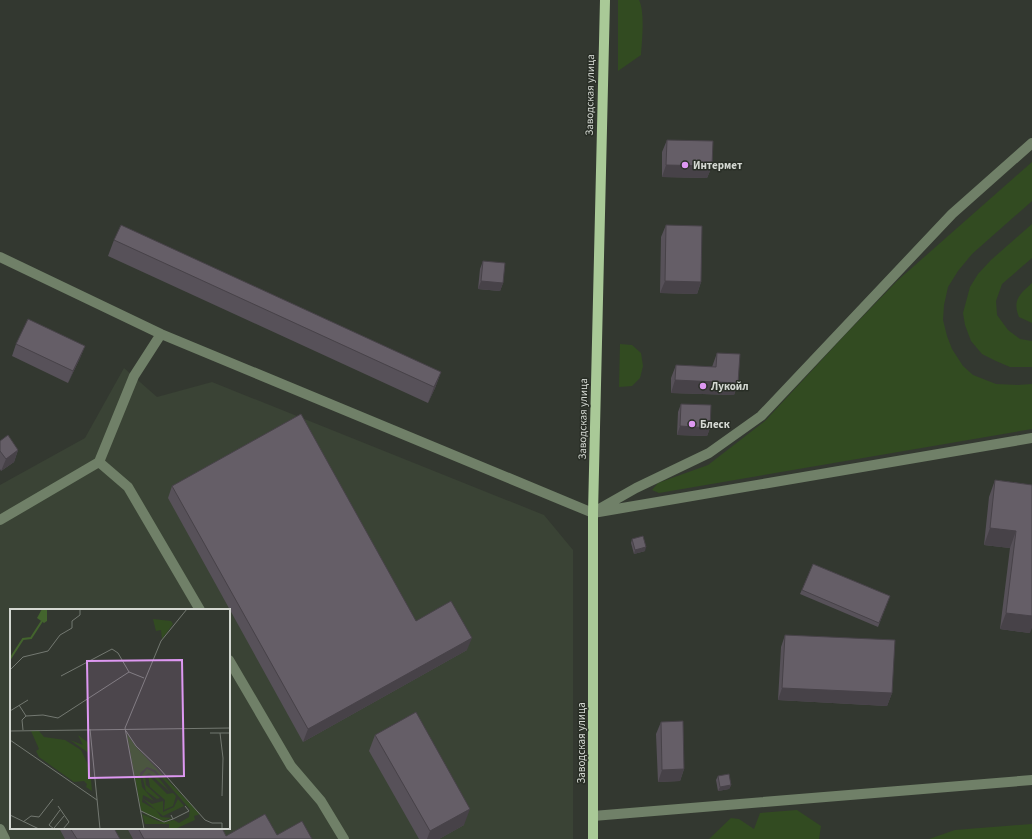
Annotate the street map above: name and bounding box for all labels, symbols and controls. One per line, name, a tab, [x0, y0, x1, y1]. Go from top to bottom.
street label: Заводская улица	[582, 54, 598, 136]
place label: Интермет	[693, 158, 743, 173]
marker: Интермет	[680, 160, 690, 170]
street label: Заводская улица	[575, 378, 591, 460]
place label: Лукойл	[710, 379, 749, 394]
marker: Лукойл	[698, 381, 708, 391]
place label: Блеск	[700, 417, 730, 432]
marker: Блеск	[687, 419, 697, 429]
inset map	[10, 609, 230, 829]
street label: Заводская улица	[574, 702, 589, 784]

